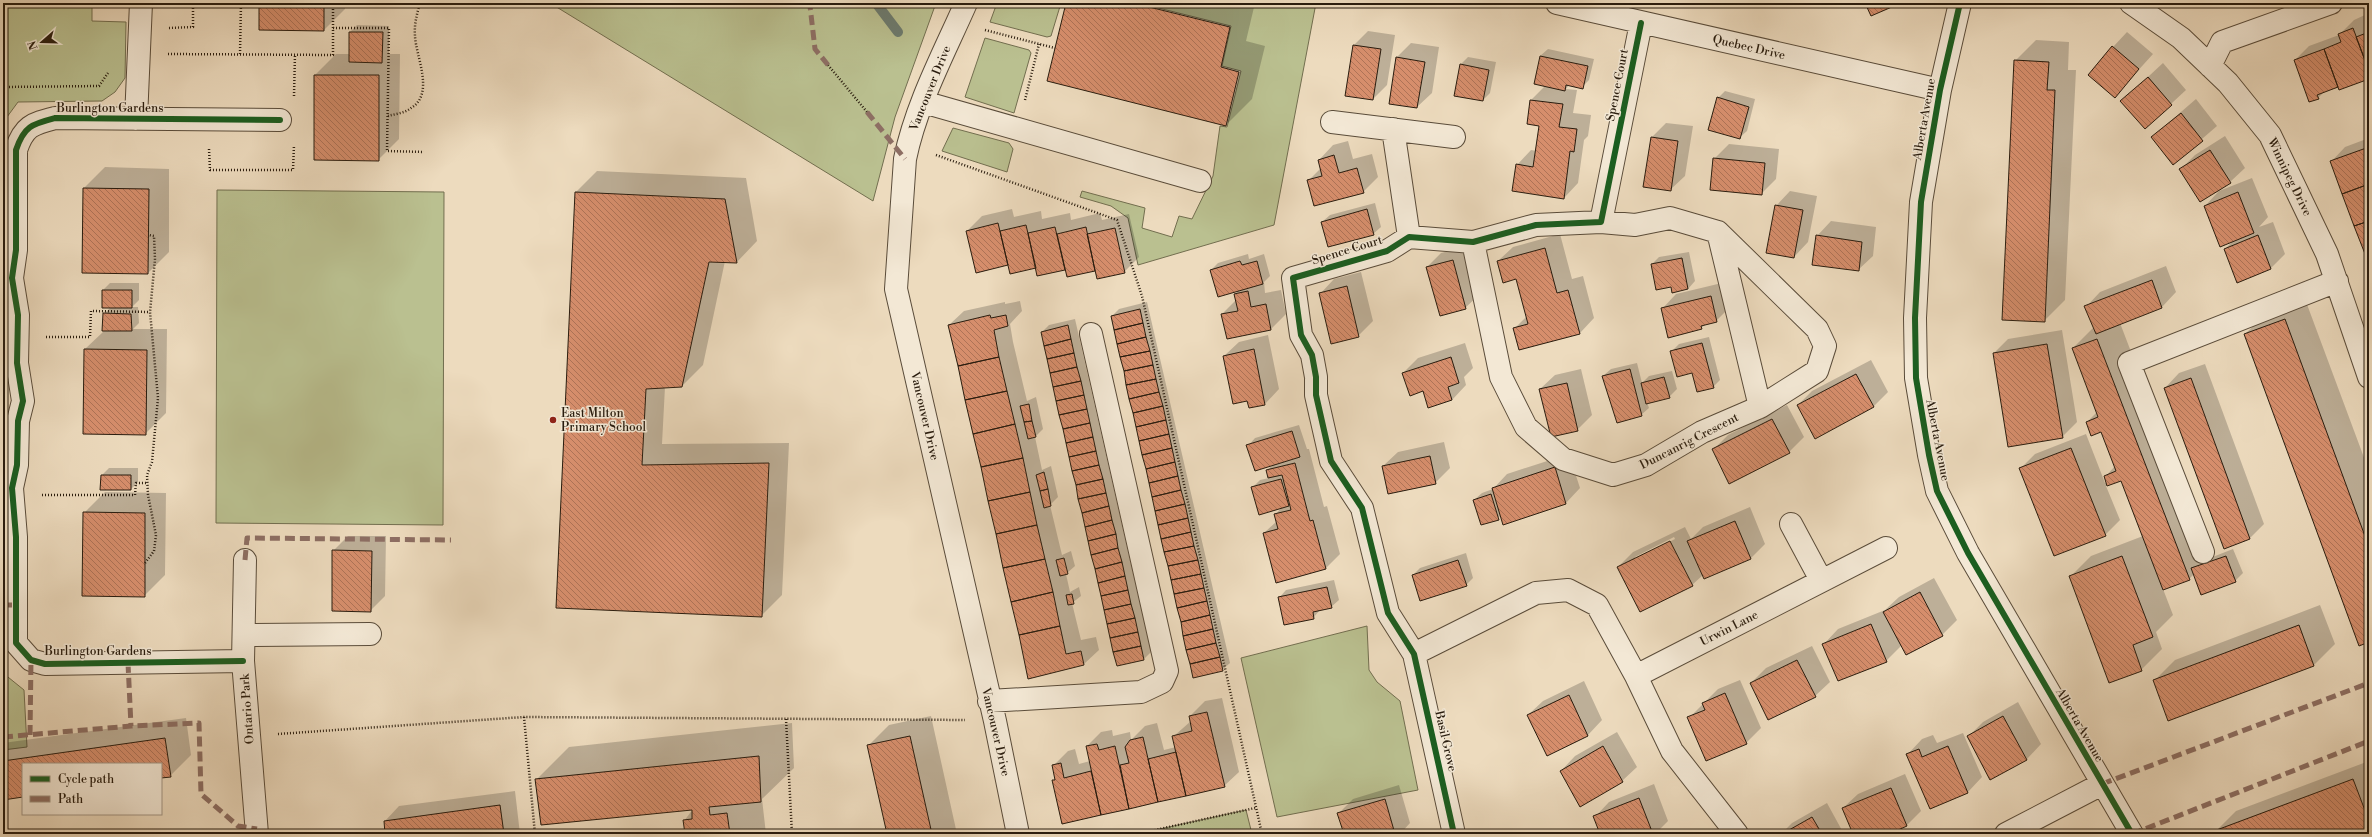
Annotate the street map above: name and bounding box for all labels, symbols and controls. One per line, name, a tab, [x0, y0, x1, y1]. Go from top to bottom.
north arrow	[22, 22, 62, 62]
street label: Quebec Drive	[1711, 32, 1787, 63]
text: N	[25, 38, 42, 52]
street label: Vancouver Drive	[906, 43, 954, 134]
street label: Spence Court	[1603, 47, 1632, 122]
street label: Alberta Avenue	[1910, 77, 1939, 162]
street label: Burlington Gardens	[56, 101, 163, 116]
street label: Winnipeg Drive	[2264, 135, 2315, 219]
street label: Spence Court	[1310, 232, 1385, 268]
street label: Vancouver Drive	[907, 369, 942, 462]
street label: Alberta Avenue	[1922, 397, 1953, 482]
place label: East Milton Primary School	[561, 406, 647, 435]
street label: Duncanrig Crescent	[1637, 410, 1742, 473]
marker: East Milton Primary School	[548, 415, 558, 425]
street label: Urwin Lane	[1698, 607, 1761, 649]
street label: Burlington Gardens	[44, 644, 151, 659]
street label: Ontario Park	[238, 672, 257, 745]
street label: Vancouver Drive	[978, 685, 1013, 778]
street label: Alberta Avenue	[2052, 685, 2107, 765]
street label: Basil Grove	[1431, 708, 1460, 773]
legend	[22, 763, 162, 815]
text: Cycle path	[58, 772, 114, 787]
text: Path	[58, 792, 83, 807]

